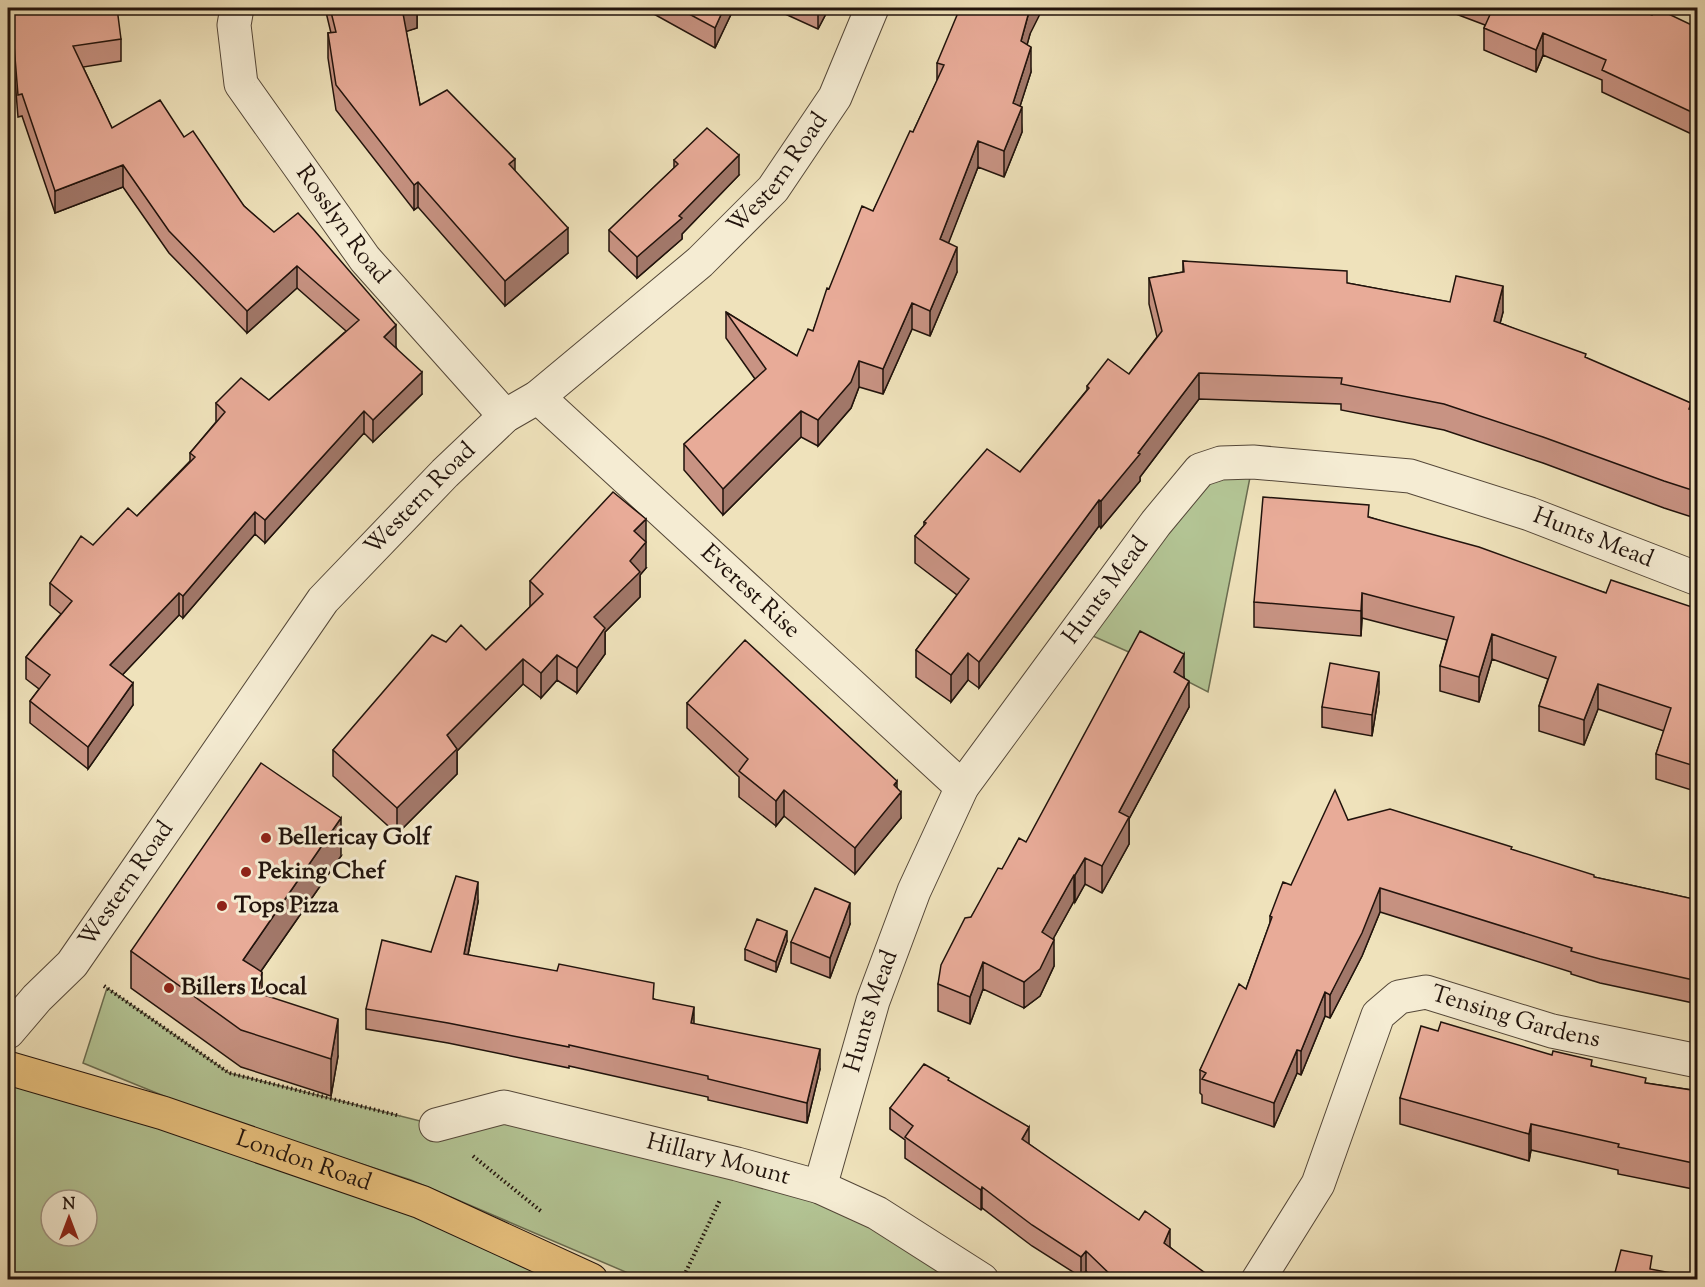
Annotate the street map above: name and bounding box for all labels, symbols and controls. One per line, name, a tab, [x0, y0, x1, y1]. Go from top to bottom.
street label: Western Road	[720, 106, 837, 242]
street label: Rosslyn Road	[287, 158, 397, 292]
street label: Western Road	[357, 434, 484, 563]
street label: Hunts Mead	[1528, 500, 1659, 577]
street label: Hunts Mead	[1055, 529, 1158, 652]
street label: Everest Rise	[692, 537, 808, 647]
street label: Western Road	[71, 814, 183, 955]
place label: Bellericay Golf	[278, 821, 432, 855]
marker: Bellericay Golf	[259, 831, 273, 845]
place label: Peking Chef	[258, 855, 387, 889]
marker: Peking Chef	[239, 865, 253, 879]
place label: Tops Pizza	[234, 889, 340, 923]
marker: Tops Pizza	[215, 899, 229, 913]
street label: Hunts Mead	[836, 945, 908, 1077]
place label: Billers Local	[181, 971, 307, 1005]
street label: Tensing Gardens	[1427, 978, 1603, 1057]
marker: Billers Local	[162, 981, 176, 995]
street label: London Road	[231, 1122, 376, 1201]
street label: Hillary Mount	[643, 1125, 794, 1195]
north arrow	[39, 1188, 99, 1248]
text: N	[63, 1194, 76, 1217]

